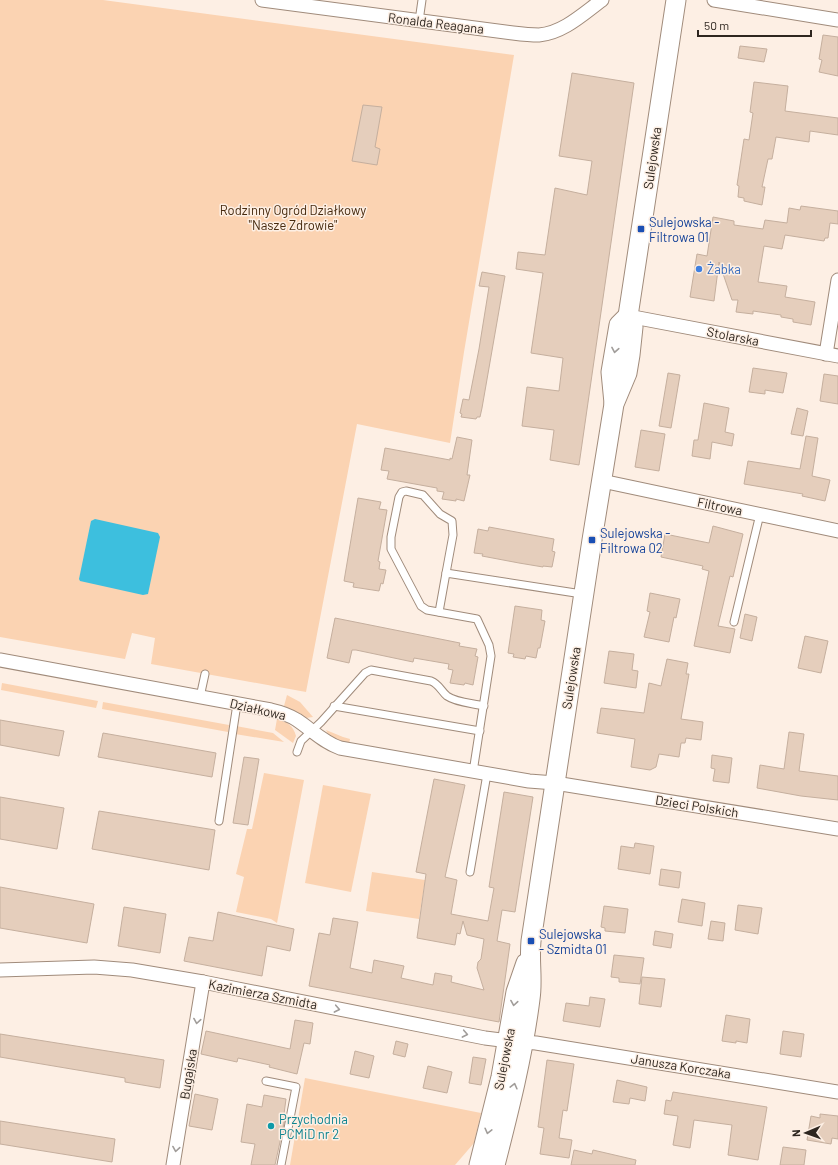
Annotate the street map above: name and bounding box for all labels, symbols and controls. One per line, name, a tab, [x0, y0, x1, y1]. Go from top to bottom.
street label: Ronalda Reagana	[387, 9, 485, 37]
scale bar	[698, 12, 811, 38]
text: 50 m	[704, 18, 729, 32]
street label: Sulejowska	[640, 126, 664, 190]
park label: Rodzinny Ogród Działkowy "Nasze Zdrowie"	[220, 202, 366, 233]
place label: Sulejowska - Filtrowa 01	[649, 214, 719, 245]
marker: Sulejowska - Filtrowa 01	[636, 224, 646, 234]
place label: Żabka	[707, 261, 741, 277]
marker: Żabka	[694, 264, 704, 274]
street label: Stolarska	[706, 323, 760, 349]
one-way arrow	[611, 347, 619, 354]
street label: Filtrowa	[696, 493, 744, 519]
place label: Sulejowska - Filtrowa 02	[600, 525, 670, 556]
marker: Sulejowska - Filtrowa 02	[587, 535, 597, 545]
street label: Sulejowska	[558, 646, 584, 710]
street label: Działkowa	[228, 695, 288, 723]
street label: Dzieci Polskich	[654, 792, 740, 820]
place label: Sulejowska - Szmidta 01	[539, 926, 607, 957]
marker: Sulejowska - Szmidta 01	[526, 936, 536, 946]
street label: Kazimierza Szmidta	[207, 976, 319, 1012]
one-way arrow	[511, 1000, 519, 1006]
one-way arrow	[334, 1004, 340, 1012]
one-way arrow	[193, 1018, 201, 1024]
street label: Sulejowska	[490, 1027, 518, 1091]
one-way arrow	[462, 1029, 468, 1037]
street label: Bugajska	[176, 1048, 200, 1100]
street label: Janusza Korczaka	[630, 1050, 732, 1082]
one-way arrow	[510, 1083, 518, 1089]
place label: Przychodnia PCMiD nr 2	[279, 1111, 348, 1142]
north arrow	[786, 1113, 826, 1153]
marker: Przychodnia PCMiD nr 2	[266, 1121, 276, 1131]
one-way arrow	[484, 1127, 493, 1134]
text: N	[789, 1129, 802, 1137]
one-way arrow	[172, 1146, 181, 1152]

